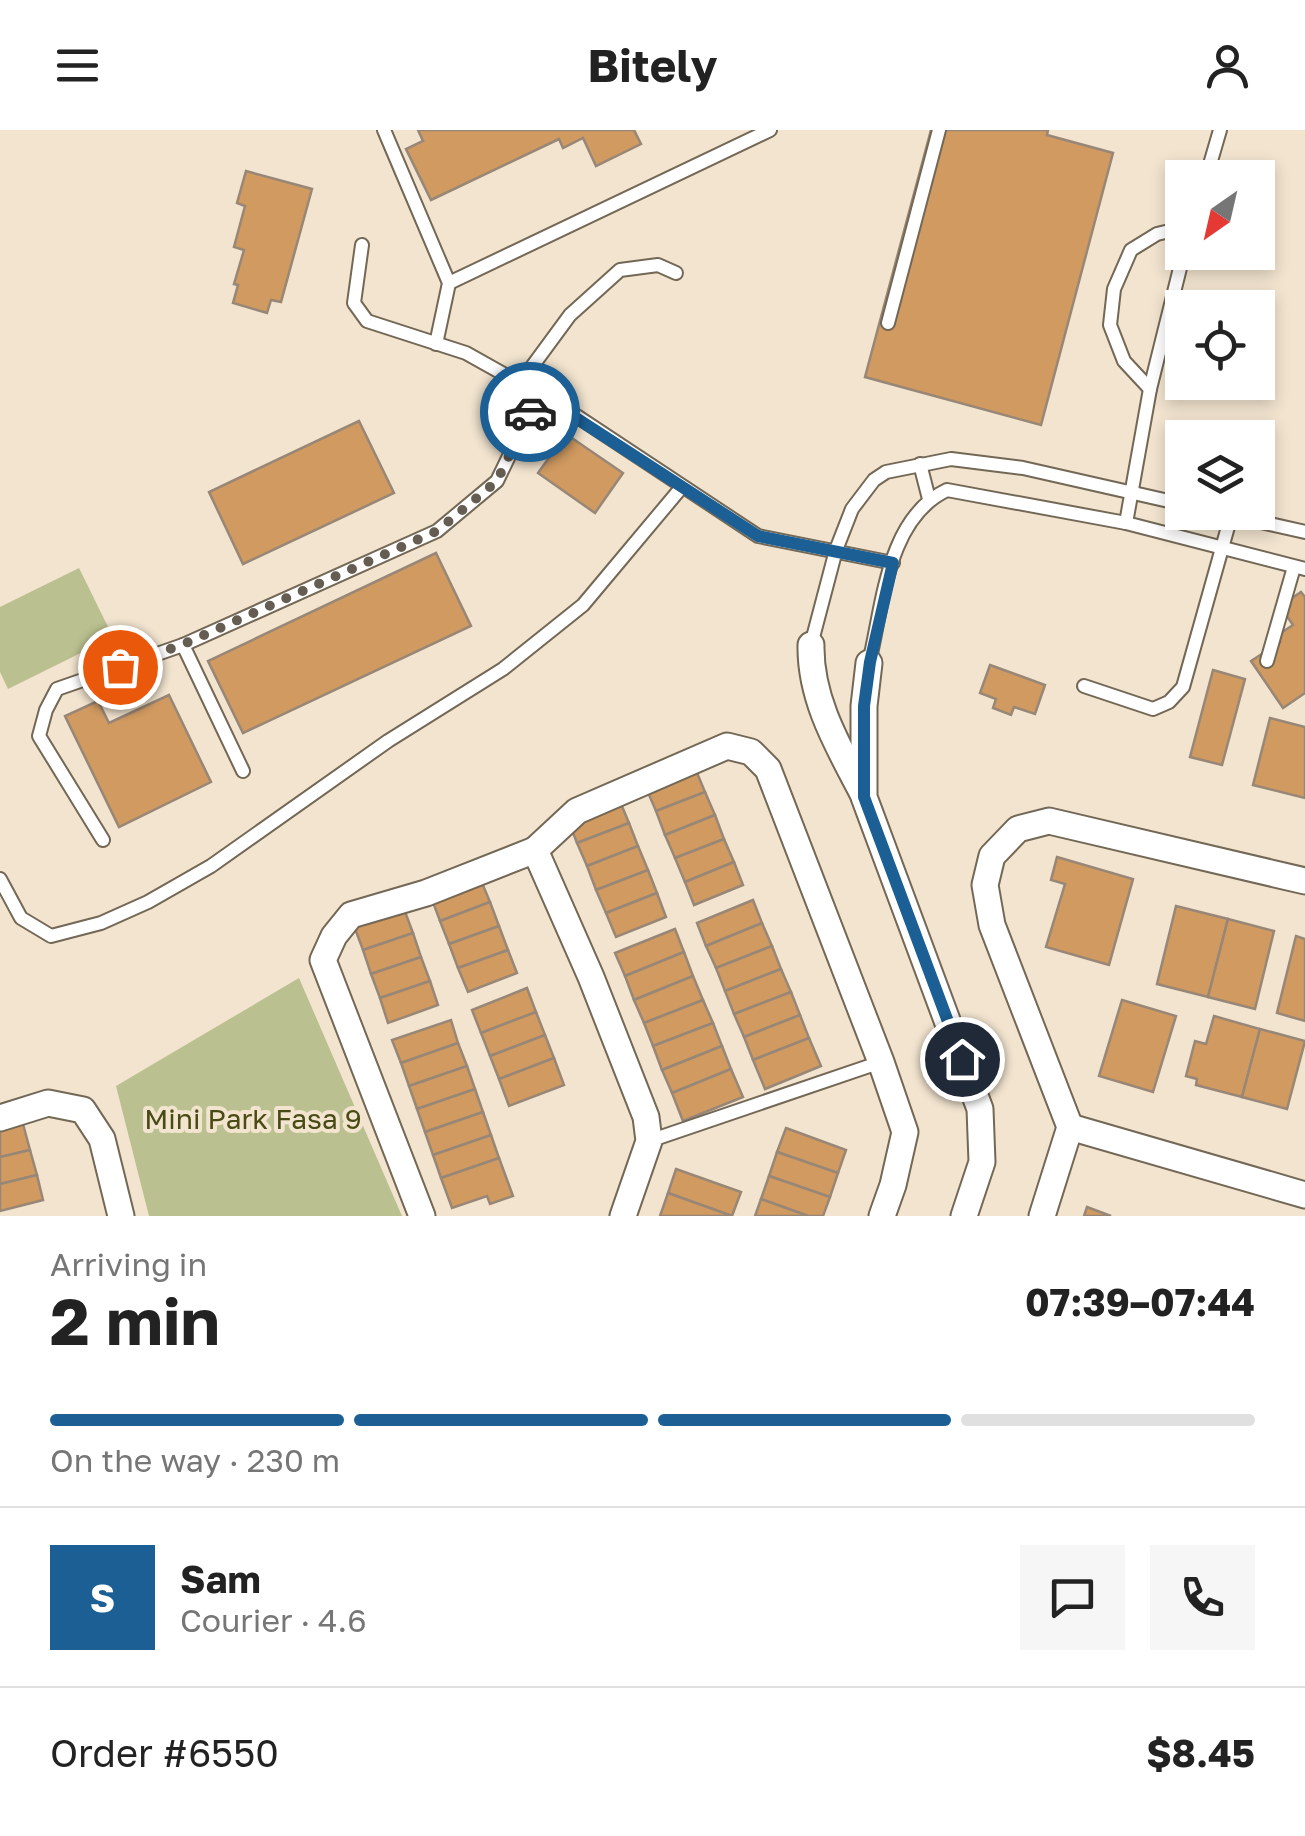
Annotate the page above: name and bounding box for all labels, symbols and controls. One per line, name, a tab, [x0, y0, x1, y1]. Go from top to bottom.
icon: menu	[50, 38, 105, 93]
text: Bitely	[588, 38, 717, 92]
icon: person	[1200, 38, 1255, 93]
north arrow	[1165, 160, 1275, 270]
map controls	[1165, 160, 1275, 530]
button: locate	[1165, 290, 1275, 400]
courier	[480, 362, 580, 462]
icon: car	[503, 385, 558, 440]
button: layers	[1165, 420, 1275, 530]
pin	[78, 625, 163, 710]
icon: bag	[93, 640, 148, 695]
pin	[920, 1017, 1005, 1102]
icon: home	[935, 1032, 990, 1087]
park label: Mini Park Fasa 9	[144, 1102, 362, 1135]
text: Arriving in	[50, 1245, 207, 1283]
text: 07:39–07:44	[1025, 1279, 1255, 1324]
text: 2 min	[50, 1281, 220, 1359]
text: On the way · 230 m	[50, 1441, 340, 1479]
button: chat	[1020, 1545, 1125, 1650]
button: phone	[1150, 1545, 1255, 1650]
text: Sam	[180, 1556, 261, 1601]
text: S	[90, 1575, 115, 1620]
text: Courier · 4.6	[180, 1601, 367, 1639]
text: Order #6550	[50, 1730, 279, 1775]
text: $8.45	[1146, 1730, 1255, 1775]

